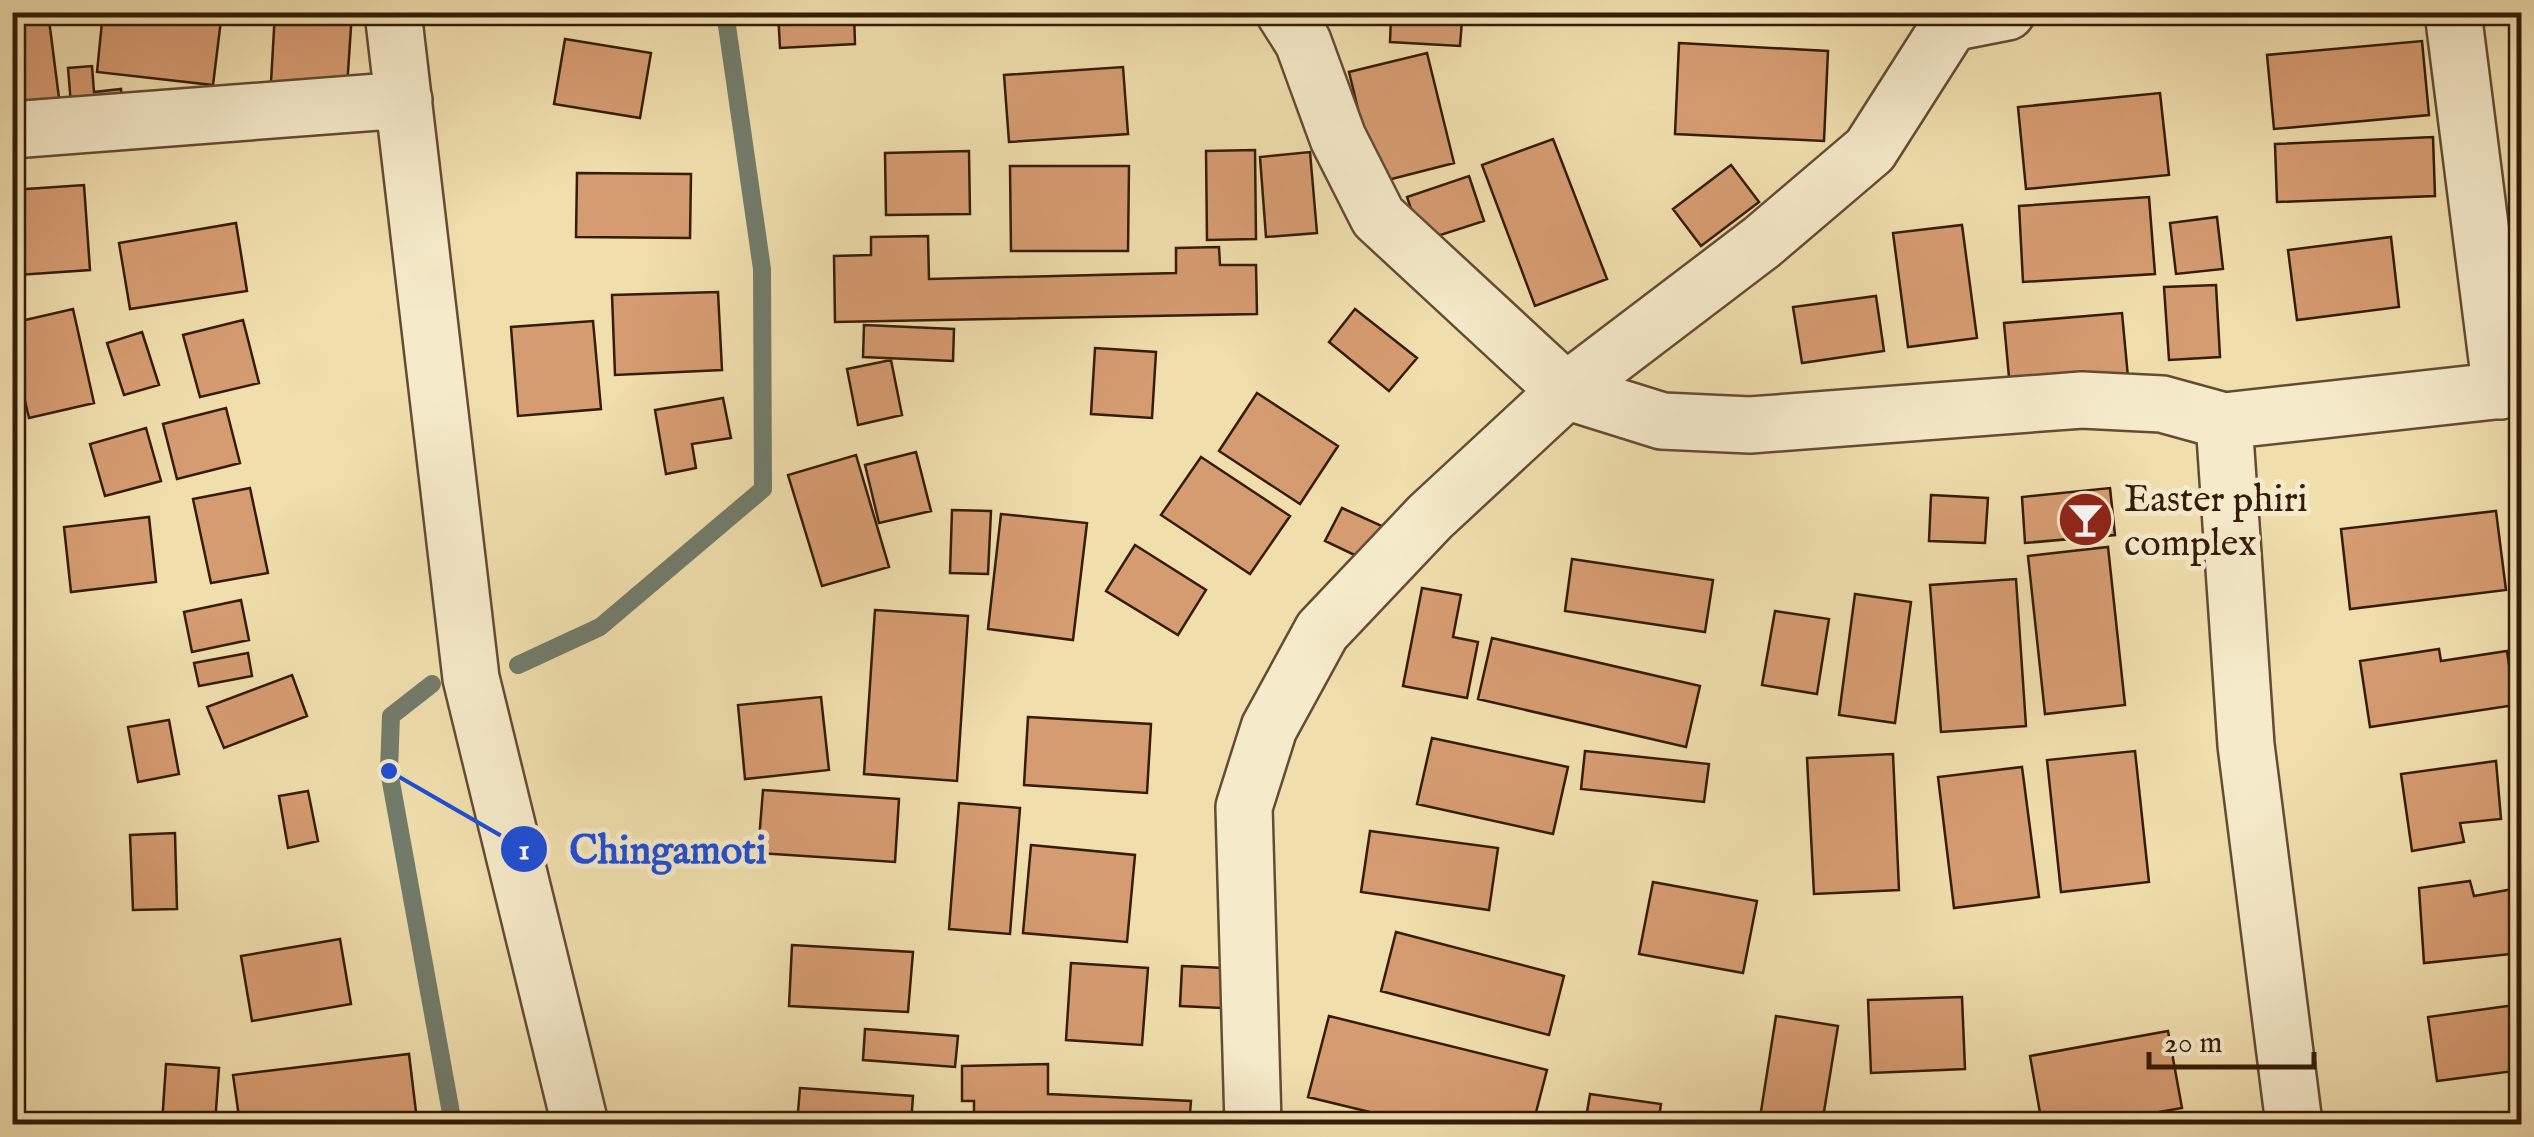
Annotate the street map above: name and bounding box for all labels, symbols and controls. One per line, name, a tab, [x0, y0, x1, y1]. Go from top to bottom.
place label: Easter phiri complex	[2124, 477, 2308, 569]
bar icon: Easter phiri complex	[2055, 490, 2115, 550]
callout: Chingamoti	[499, 814, 786, 884]
text: Chingamoti	[569, 827, 767, 878]
text: 1	[518, 832, 530, 870]
scale bar	[2149, 1007, 2314, 1069]
text: 20 m	[2164, 1025, 2223, 1063]

